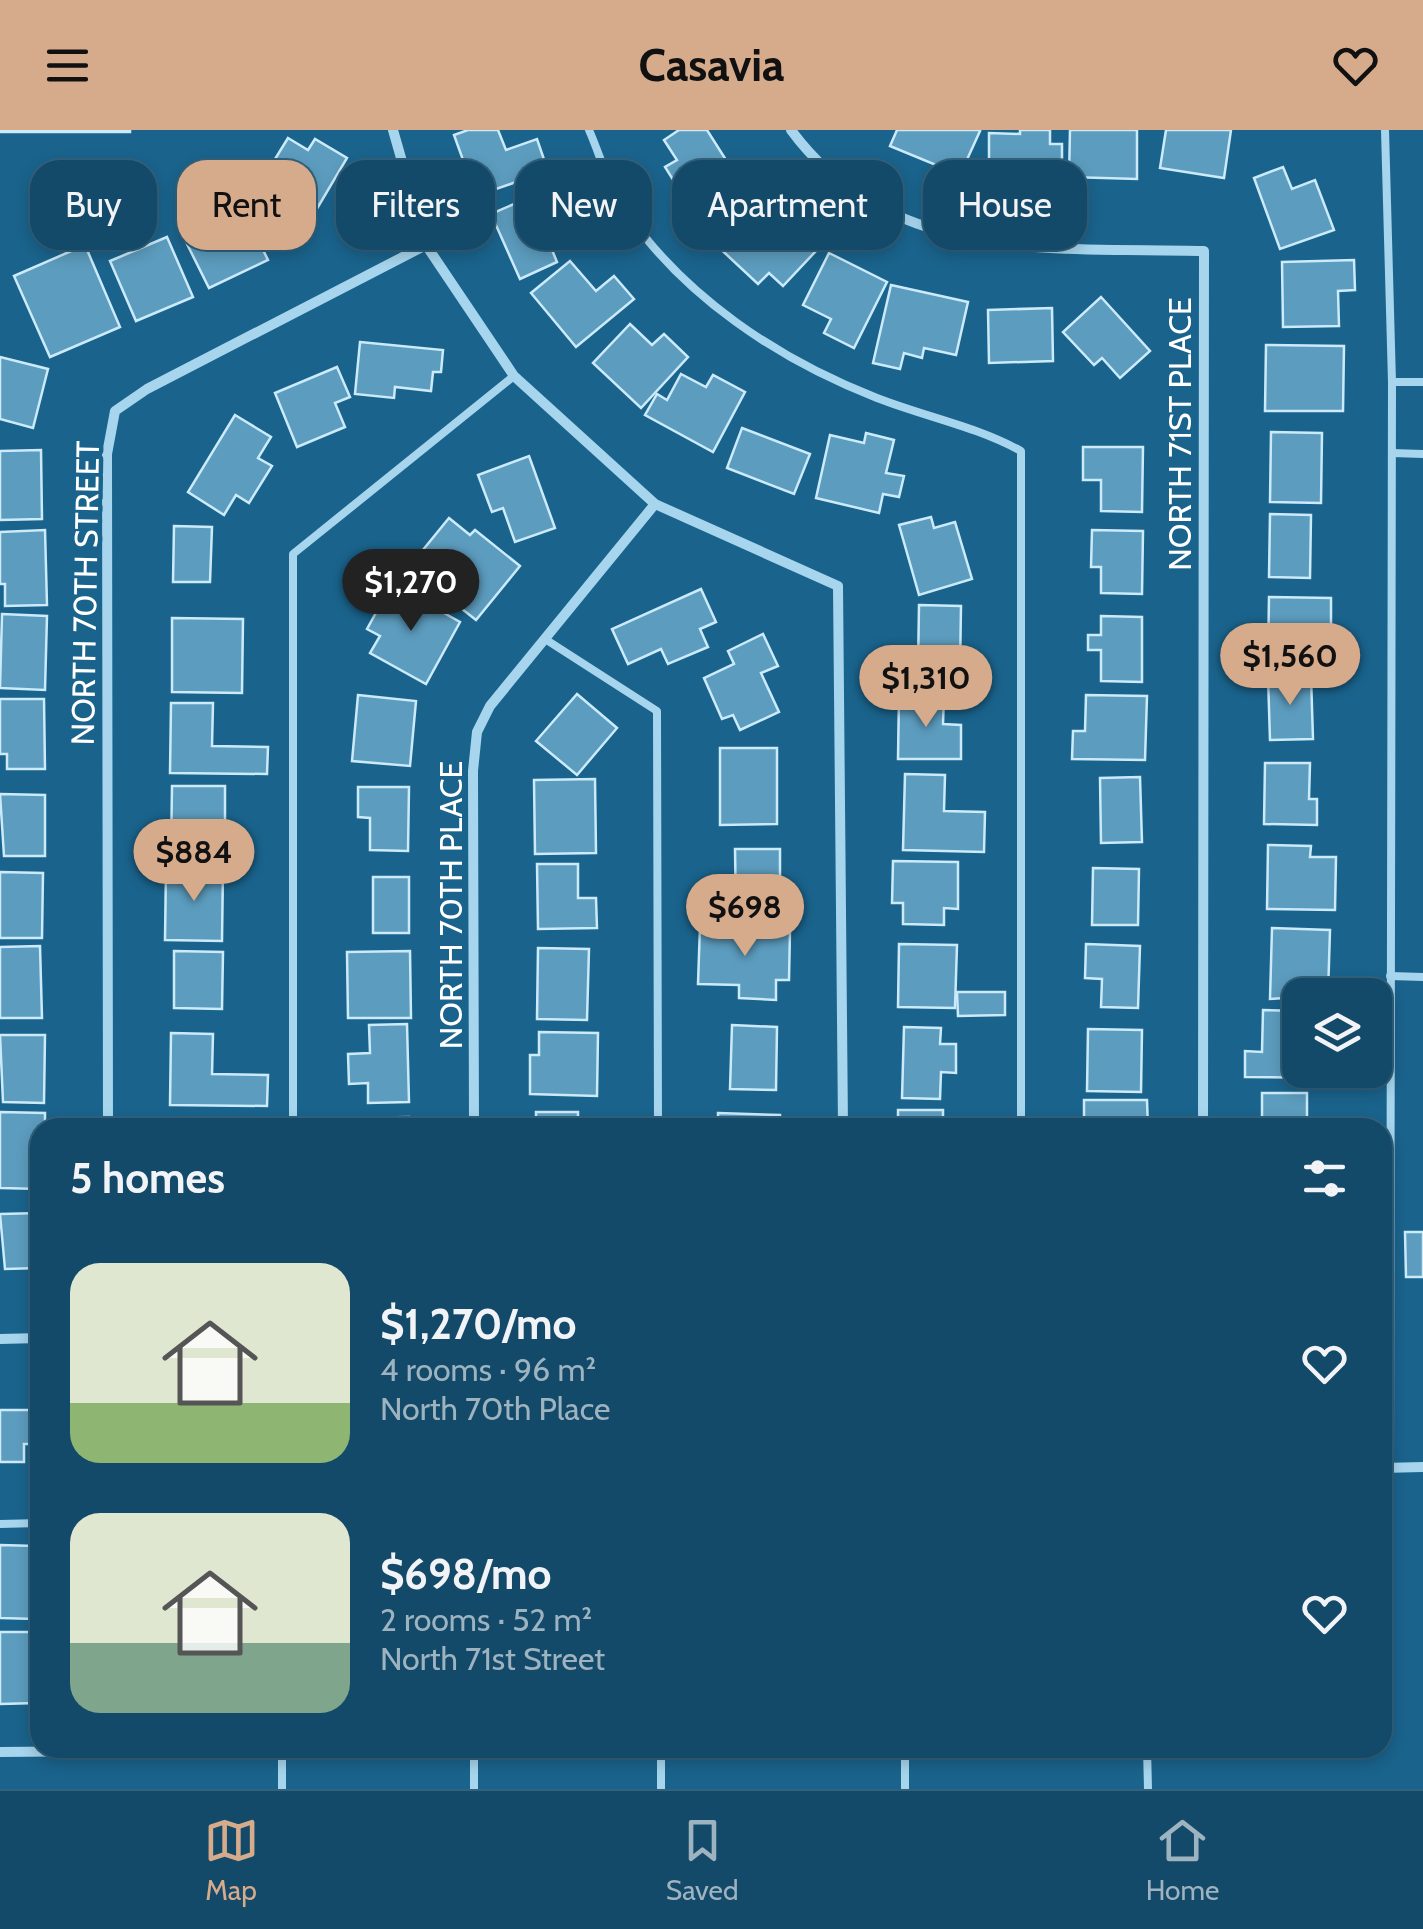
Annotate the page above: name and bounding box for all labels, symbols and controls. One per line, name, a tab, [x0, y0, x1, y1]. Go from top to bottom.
icon: menu	[40, 38, 95, 93]
text: Casavia	[639, 38, 784, 92]
icon: heart	[1328, 38, 1383, 93]
chip: Buy	[30, 160, 157, 250]
chip: Rent	[177, 160, 316, 250]
chip: Filters	[336, 160, 495, 250]
chip: New	[515, 160, 652, 250]
chip: Apartment	[672, 160, 903, 250]
chip: House	[923, 160, 1087, 250]
street label: NORTH 71ST PLACE	[1160, 297, 1199, 571]
street label: NORTH 70TH STREET	[63, 440, 107, 746]
pin: $1,270	[330, 549, 492, 634]
text: $1,270	[364, 562, 458, 601]
pin: $1,560	[1209, 623, 1371, 708]
text: $1,560	[1242, 636, 1338, 675]
pin: $1,310	[845, 645, 1007, 730]
text: $1,310	[881, 658, 971, 697]
street label: NORTH 70TH PLACE	[431, 761, 470, 1049]
pin: $884	[135, 819, 253, 904]
text: $884	[155, 832, 233, 871]
pin: $698	[686, 874, 804, 959]
text: $698	[708, 887, 782, 926]
map controls	[1282, 978, 1392, 1088]
button: layers	[1282, 978, 1392, 1088]
icon: filters	[1297, 1151, 1352, 1206]
text: 5 homes	[70, 1152, 225, 1204]
text: $1,270/mo	[380, 1298, 576, 1350]
icon: home	[150, 1303, 270, 1423]
icon: heart	[1297, 1336, 1352, 1391]
text: 4 rooms · 96 m²	[380, 1350, 596, 1389]
text: North 70th Place	[380, 1389, 610, 1428]
text: $698/mo	[380, 1548, 551, 1600]
icon: home	[150, 1553, 270, 1673]
icon: heart	[1297, 1586, 1352, 1641]
text: 2 rooms · 52 m²	[380, 1600, 592, 1639]
text: North 71st Street	[380, 1639, 605, 1678]
tab: Map	[204, 1813, 259, 1907]
tab: Saved	[666, 1813, 739, 1907]
tab: Home	[1146, 1813, 1219, 1907]

